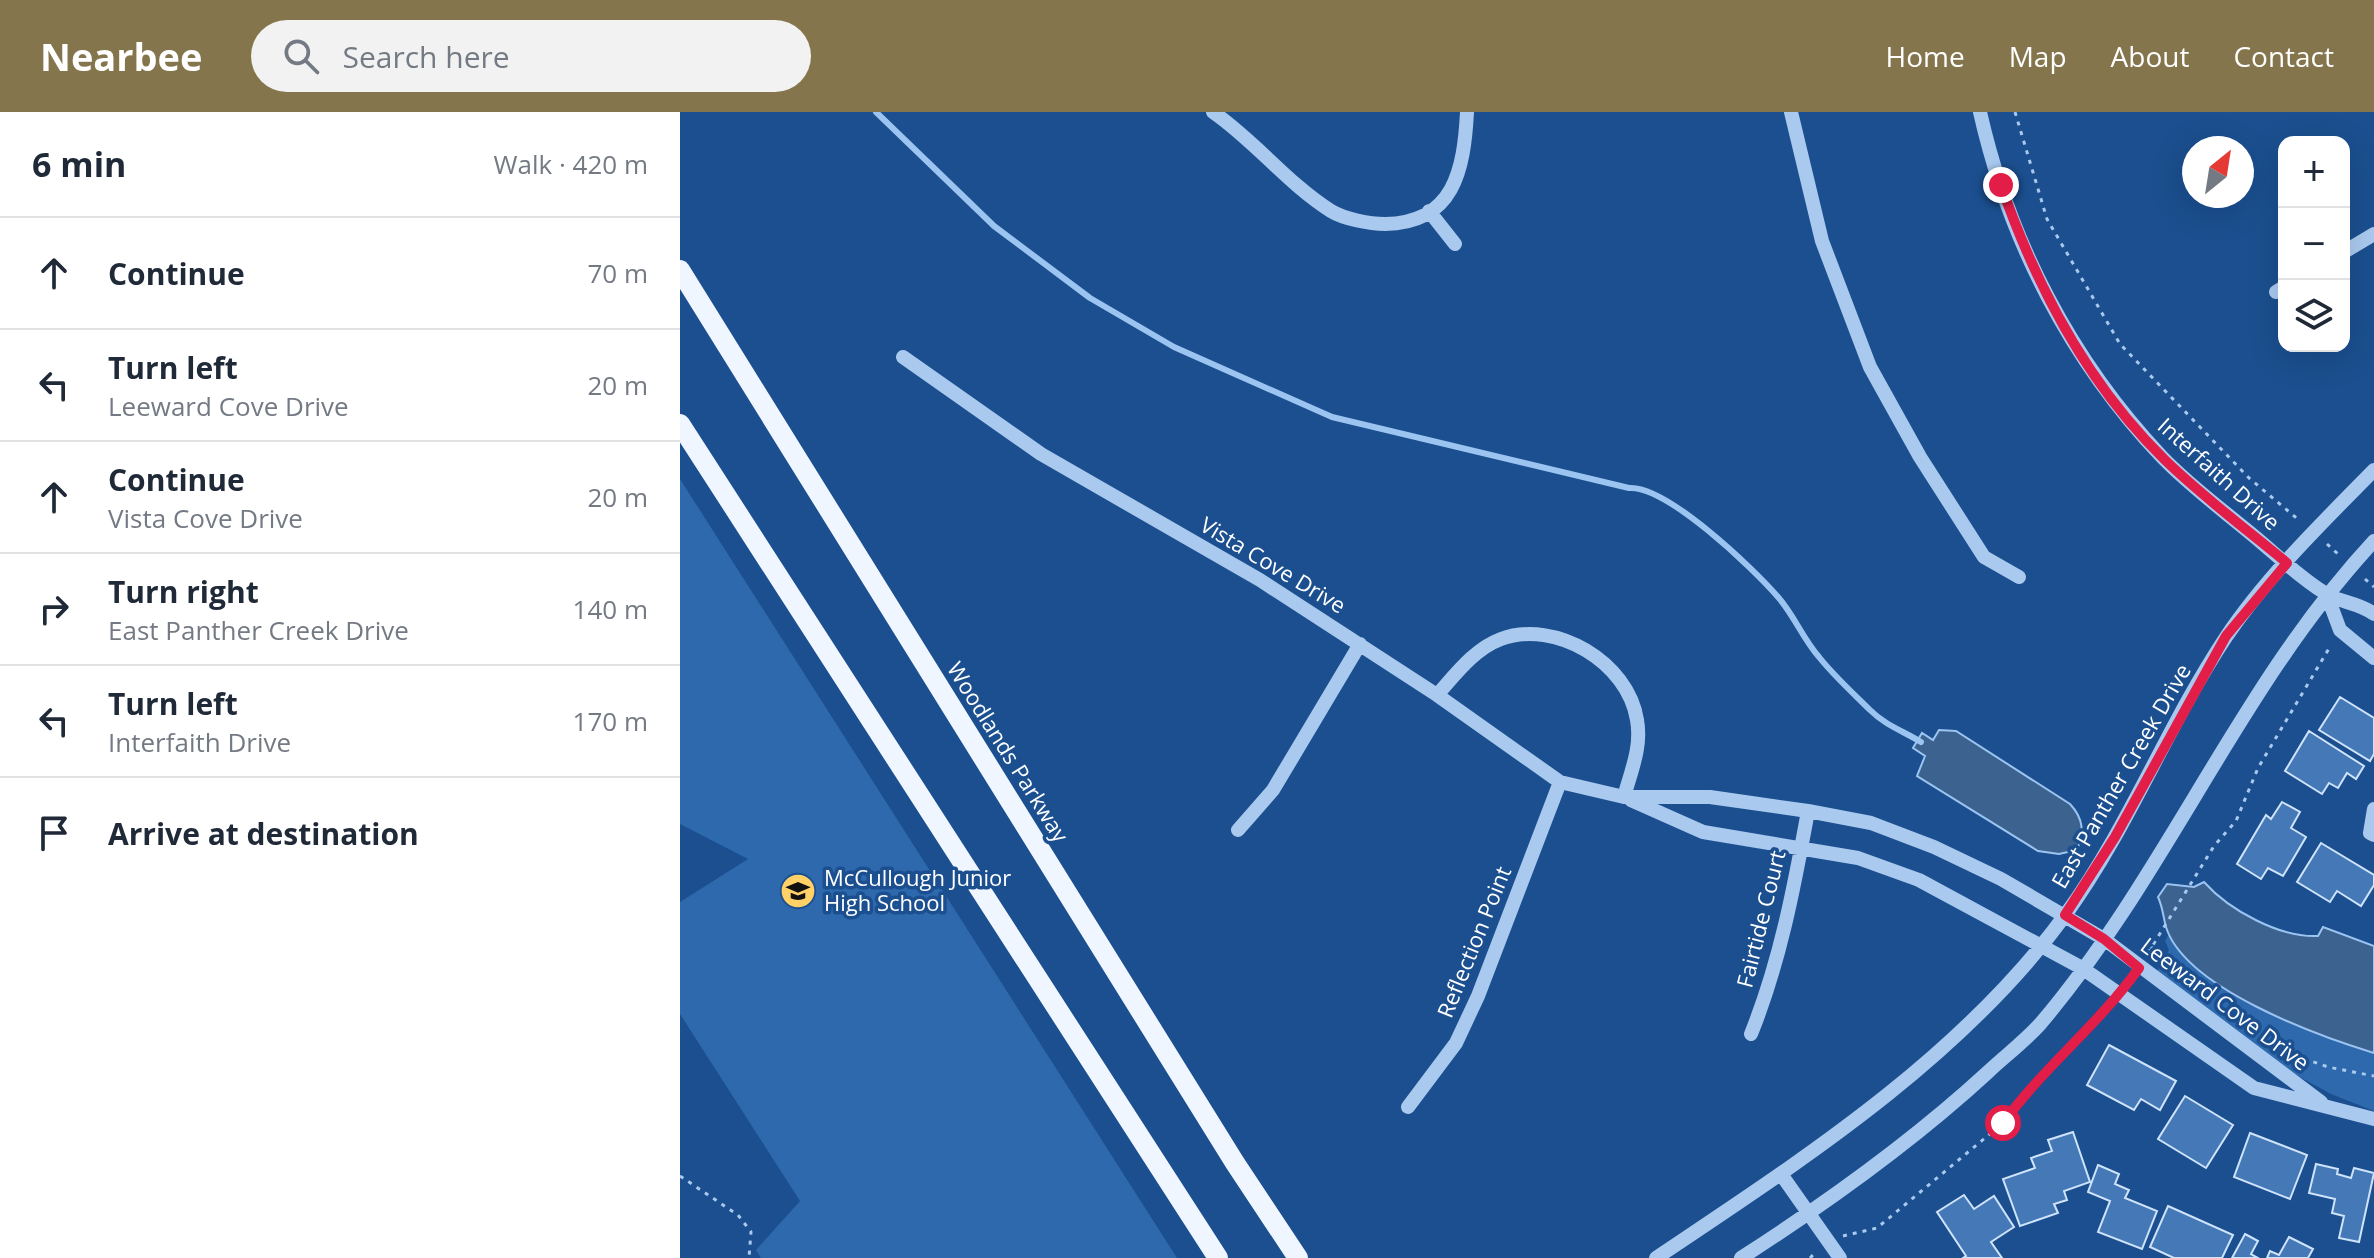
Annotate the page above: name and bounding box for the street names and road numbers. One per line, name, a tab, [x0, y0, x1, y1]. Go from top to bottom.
street label: Interfaith Drive	[2152, 410, 2287, 536]
street label: Vista Cove Drive	[1195, 509, 1352, 619]
street label: Woodlands Parkway	[941, 656, 1077, 848]
street label: East Panther Creek Drive	[2044, 658, 2197, 893]
street label: Fairtide Court	[1728, 847, 1792, 991]
street label: Reflection Point	[1429, 861, 1517, 1022]
street label: Leeward Cove Drive	[2135, 930, 2316, 1076]

